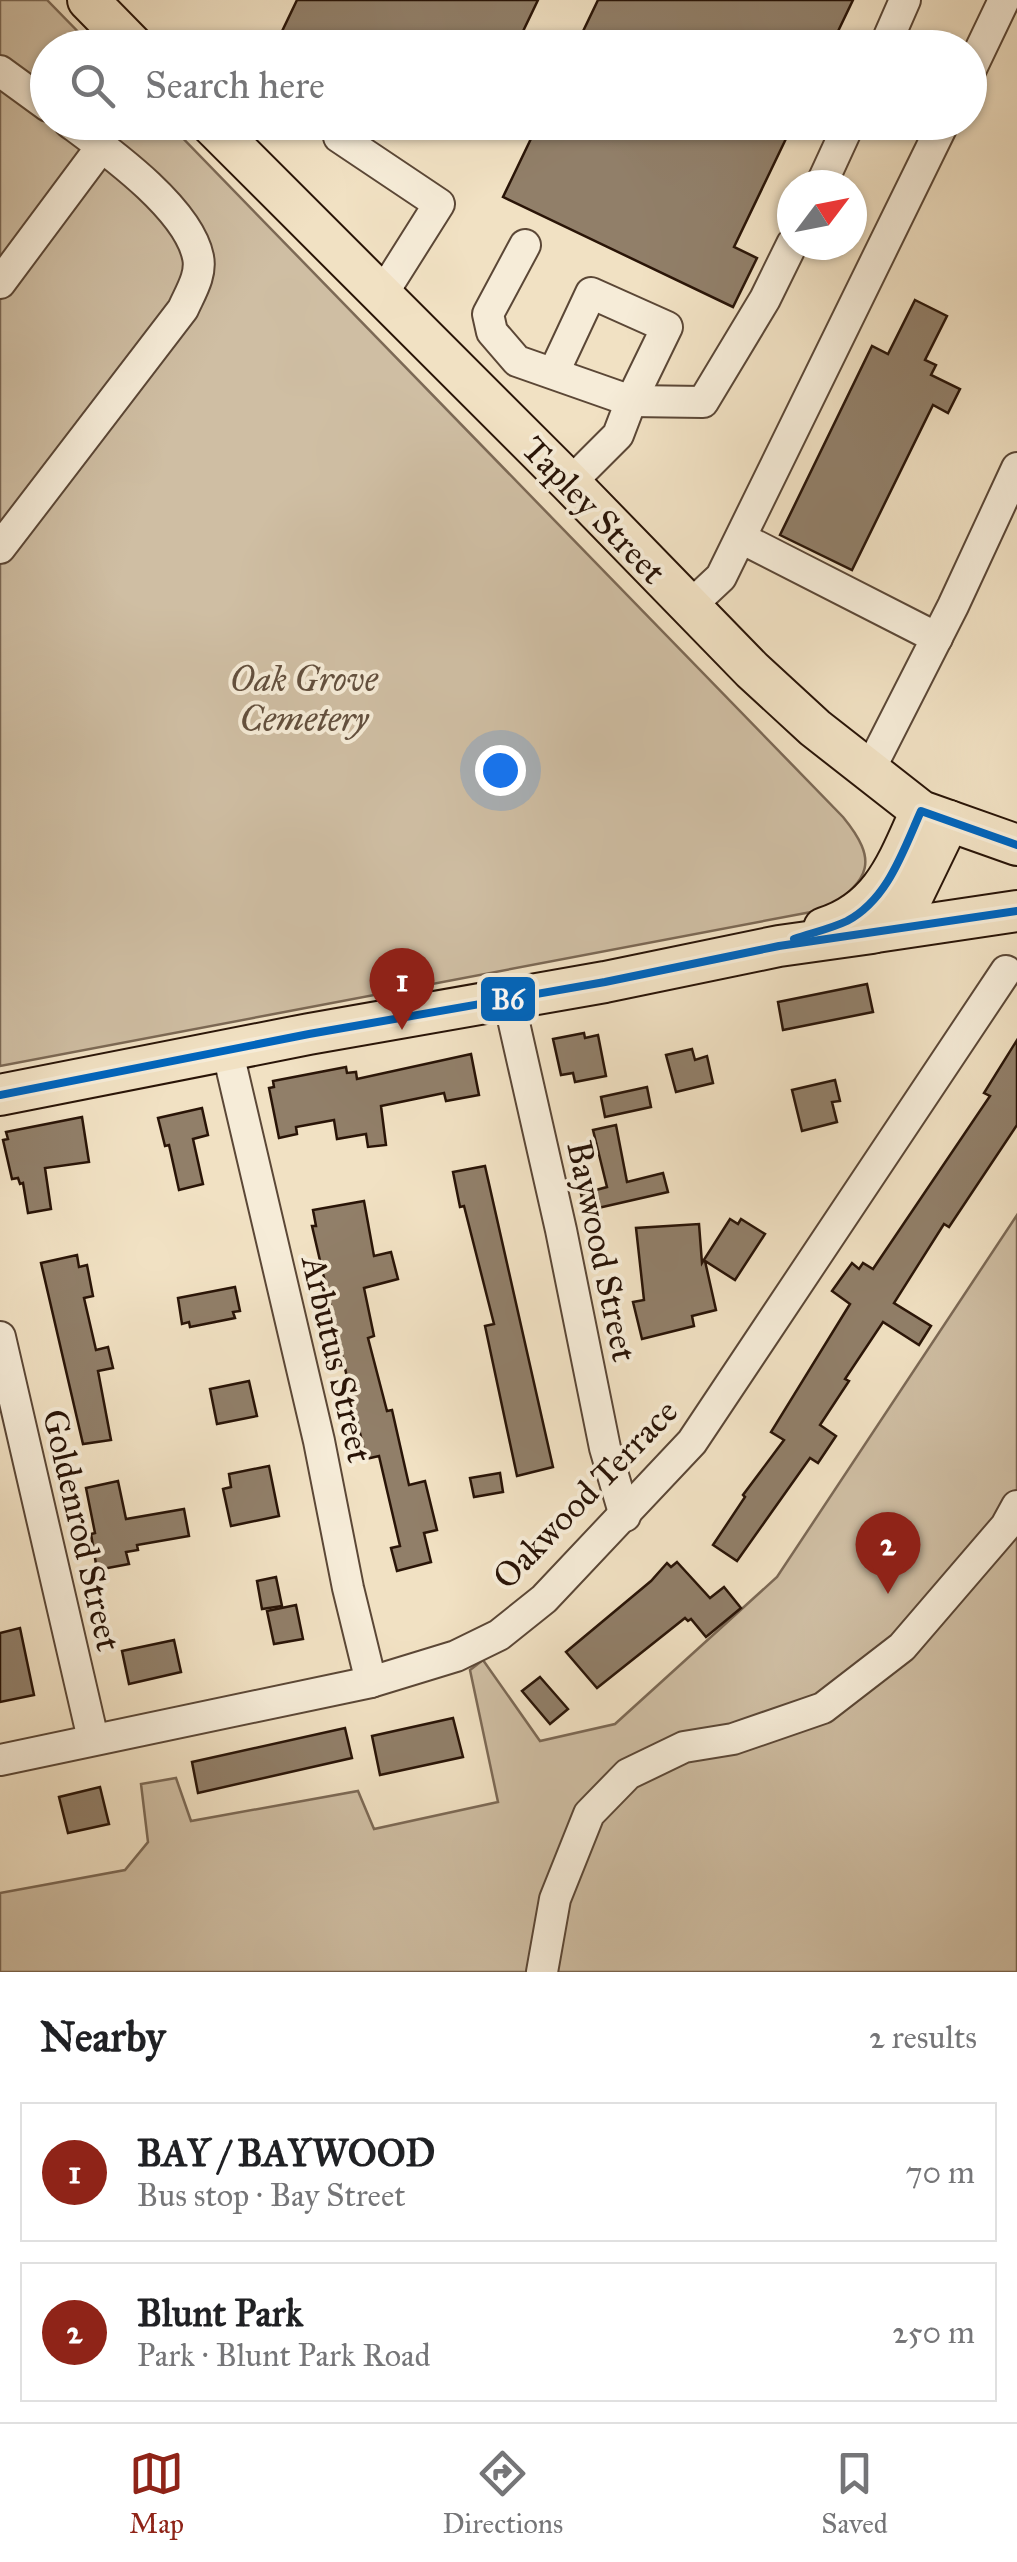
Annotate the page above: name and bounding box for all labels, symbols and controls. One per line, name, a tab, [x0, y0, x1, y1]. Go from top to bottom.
search box	[30, 30, 987, 140]
icon: search	[65, 58, 120, 113]
text: Search here	[145, 62, 325, 108]
north arrow	[777, 170, 867, 260]
street label: Tapley Street	[513, 428, 675, 593]
park label: Oak Grove Cemetery	[230, 658, 379, 741]
your location	[475, 745, 526, 796]
pin: 1	[370, 948, 434, 1030]
line badge: B6	[479, 975, 537, 1023]
text: B6	[492, 982, 526, 1017]
street label: Baywood Street	[557, 1137, 646, 1365]
street label: Arbutus Street	[291, 1250, 381, 1467]
street label: Oakwood Terrace	[484, 1390, 687, 1598]
street label: Goldenrod Street	[33, 1405, 130, 1655]
pin: 2	[856, 1512, 920, 1594]
text: Nearby	[40, 2011, 165, 2063]
text: 2 results	[869, 2018, 977, 2057]
text: BAY / BAYWOOD	[137, 2130, 435, 2176]
text: 1	[68, 2153, 81, 2192]
text: 70 m	[906, 2153, 975, 2192]
text: Bus stop · Bay Street	[137, 2176, 406, 2215]
text: Blunt Park	[137, 2290, 303, 2336]
text: 2	[67, 2313, 82, 2352]
text: 250 m	[892, 2313, 975, 2352]
text: Park · Blunt Park Road	[137, 2336, 431, 2375]
tab: Map	[129, 2446, 184, 2541]
tab: Directions	[442, 2446, 563, 2541]
tab: Saved	[821, 2446, 888, 2541]

